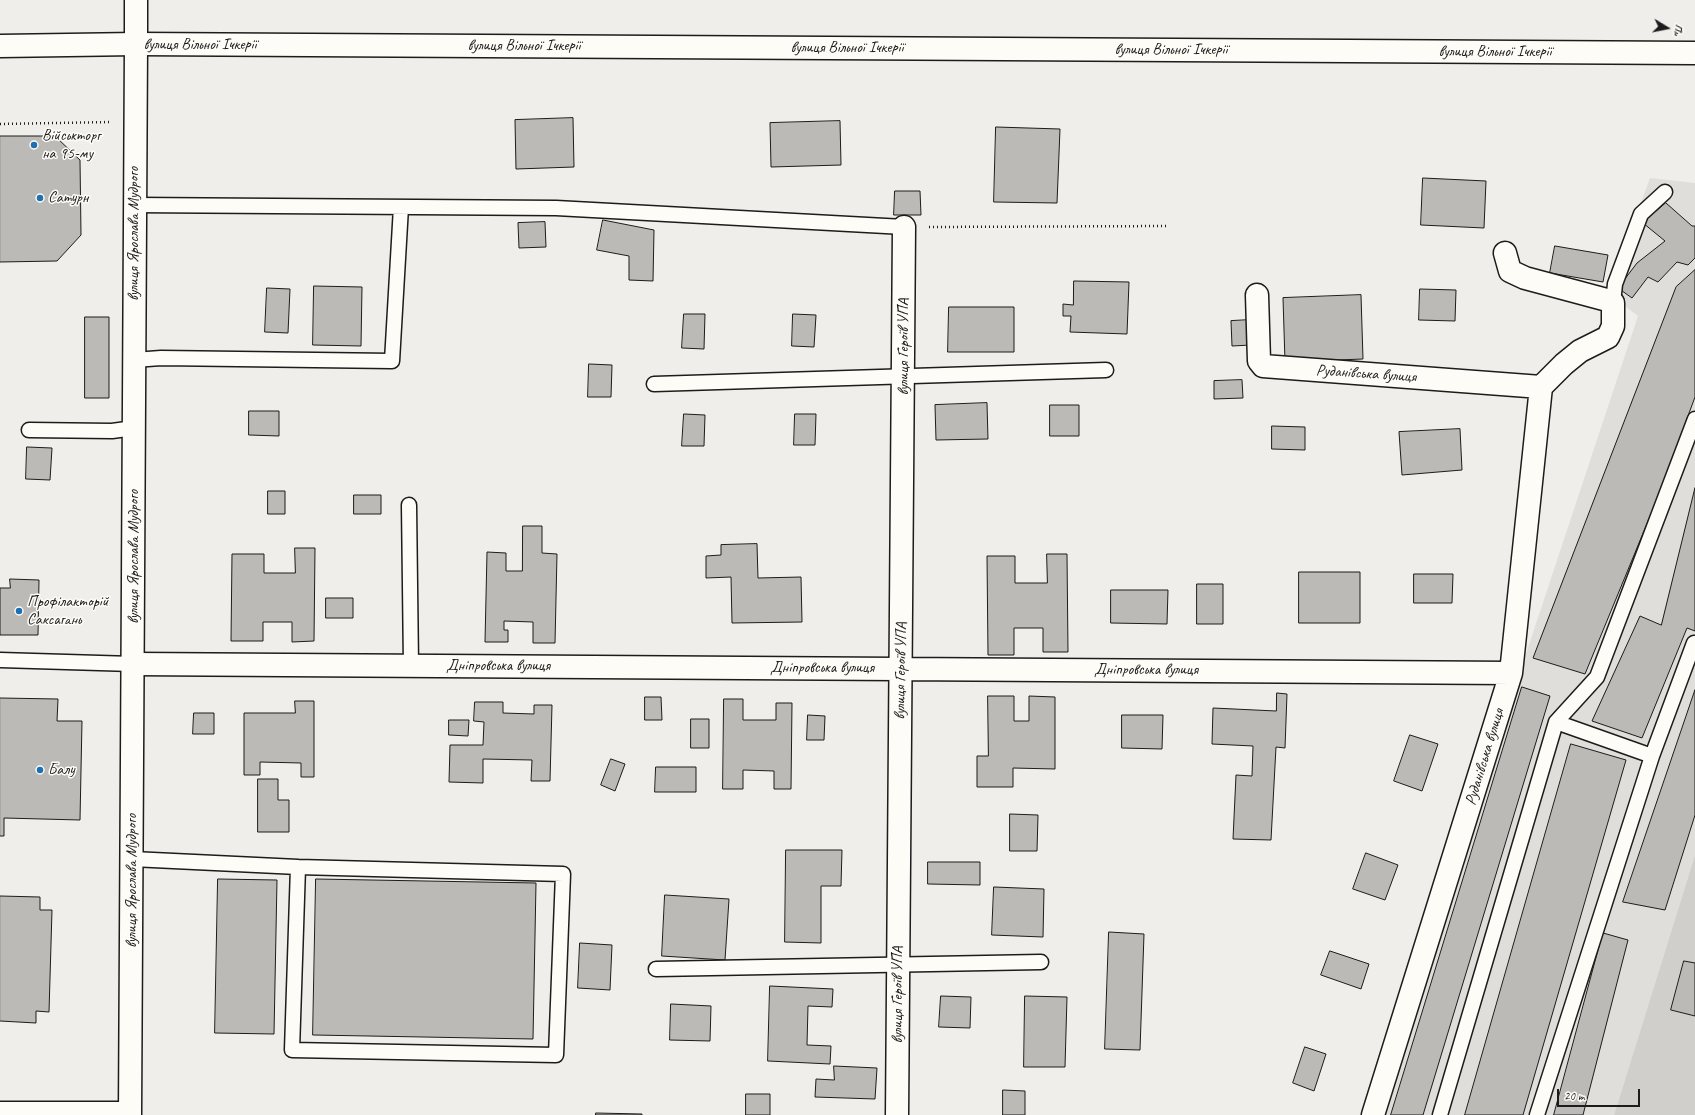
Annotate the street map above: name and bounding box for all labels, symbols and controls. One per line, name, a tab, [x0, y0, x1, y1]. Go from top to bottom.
north arrow	[1647, 8, 1687, 48]
text: Пн	[1671, 23, 1687, 37]
street label: вулиця Вільної Ічкерії	[144, 35, 256, 55]
street label: вулиця Вільної Ічкерії	[468, 36, 580, 56]
street label: вулиця Вільної Ічкерії	[791, 38, 903, 58]
street label: вулиця Вільної Ічкерії	[1115, 40, 1227, 60]
street label: вулиця Вільної Ічкерії	[1439, 42, 1551, 62]
place label: Військторг на 95-му	[42, 126, 100, 164]
marker: Військторг на 95-му	[29, 140, 39, 150]
street label: вулиця Ярослава Мудрого	[124, 167, 144, 301]
place label: Сатурн	[48, 188, 88, 208]
marker: Сатурн	[35, 193, 45, 203]
street label: вулиця Героїв УПА	[894, 298, 914, 396]
street label: Руданівська вулиця	[1315, 361, 1417, 387]
street label: вулиця Ярослава Мудрого	[124, 490, 144, 624]
place label: Профілакторій Саксагань	[27, 592, 108, 630]
marker: Профілакторій Саксагань	[14, 606, 24, 616]
street label: вулиця Героїв УПА	[891, 622, 911, 720]
street label: Дніпровська вулиця	[446, 656, 550, 676]
street label: Дніпровська вулиця	[770, 658, 874, 678]
street label: Дніпровська вулиця	[1094, 660, 1198, 680]
street label: Руданівська вулиця	[1461, 706, 1509, 808]
place label: Балу	[48, 760, 75, 780]
marker: Балу	[35, 765, 45, 775]
street label: вулиця Ярослава Мудрого	[122, 814, 142, 948]
street label: вулиця Героїв УПА	[888, 946, 908, 1044]
scale bar	[1559, 1081, 1642, 1107]
text: 20 m	[1564, 1088, 1584, 1104]

